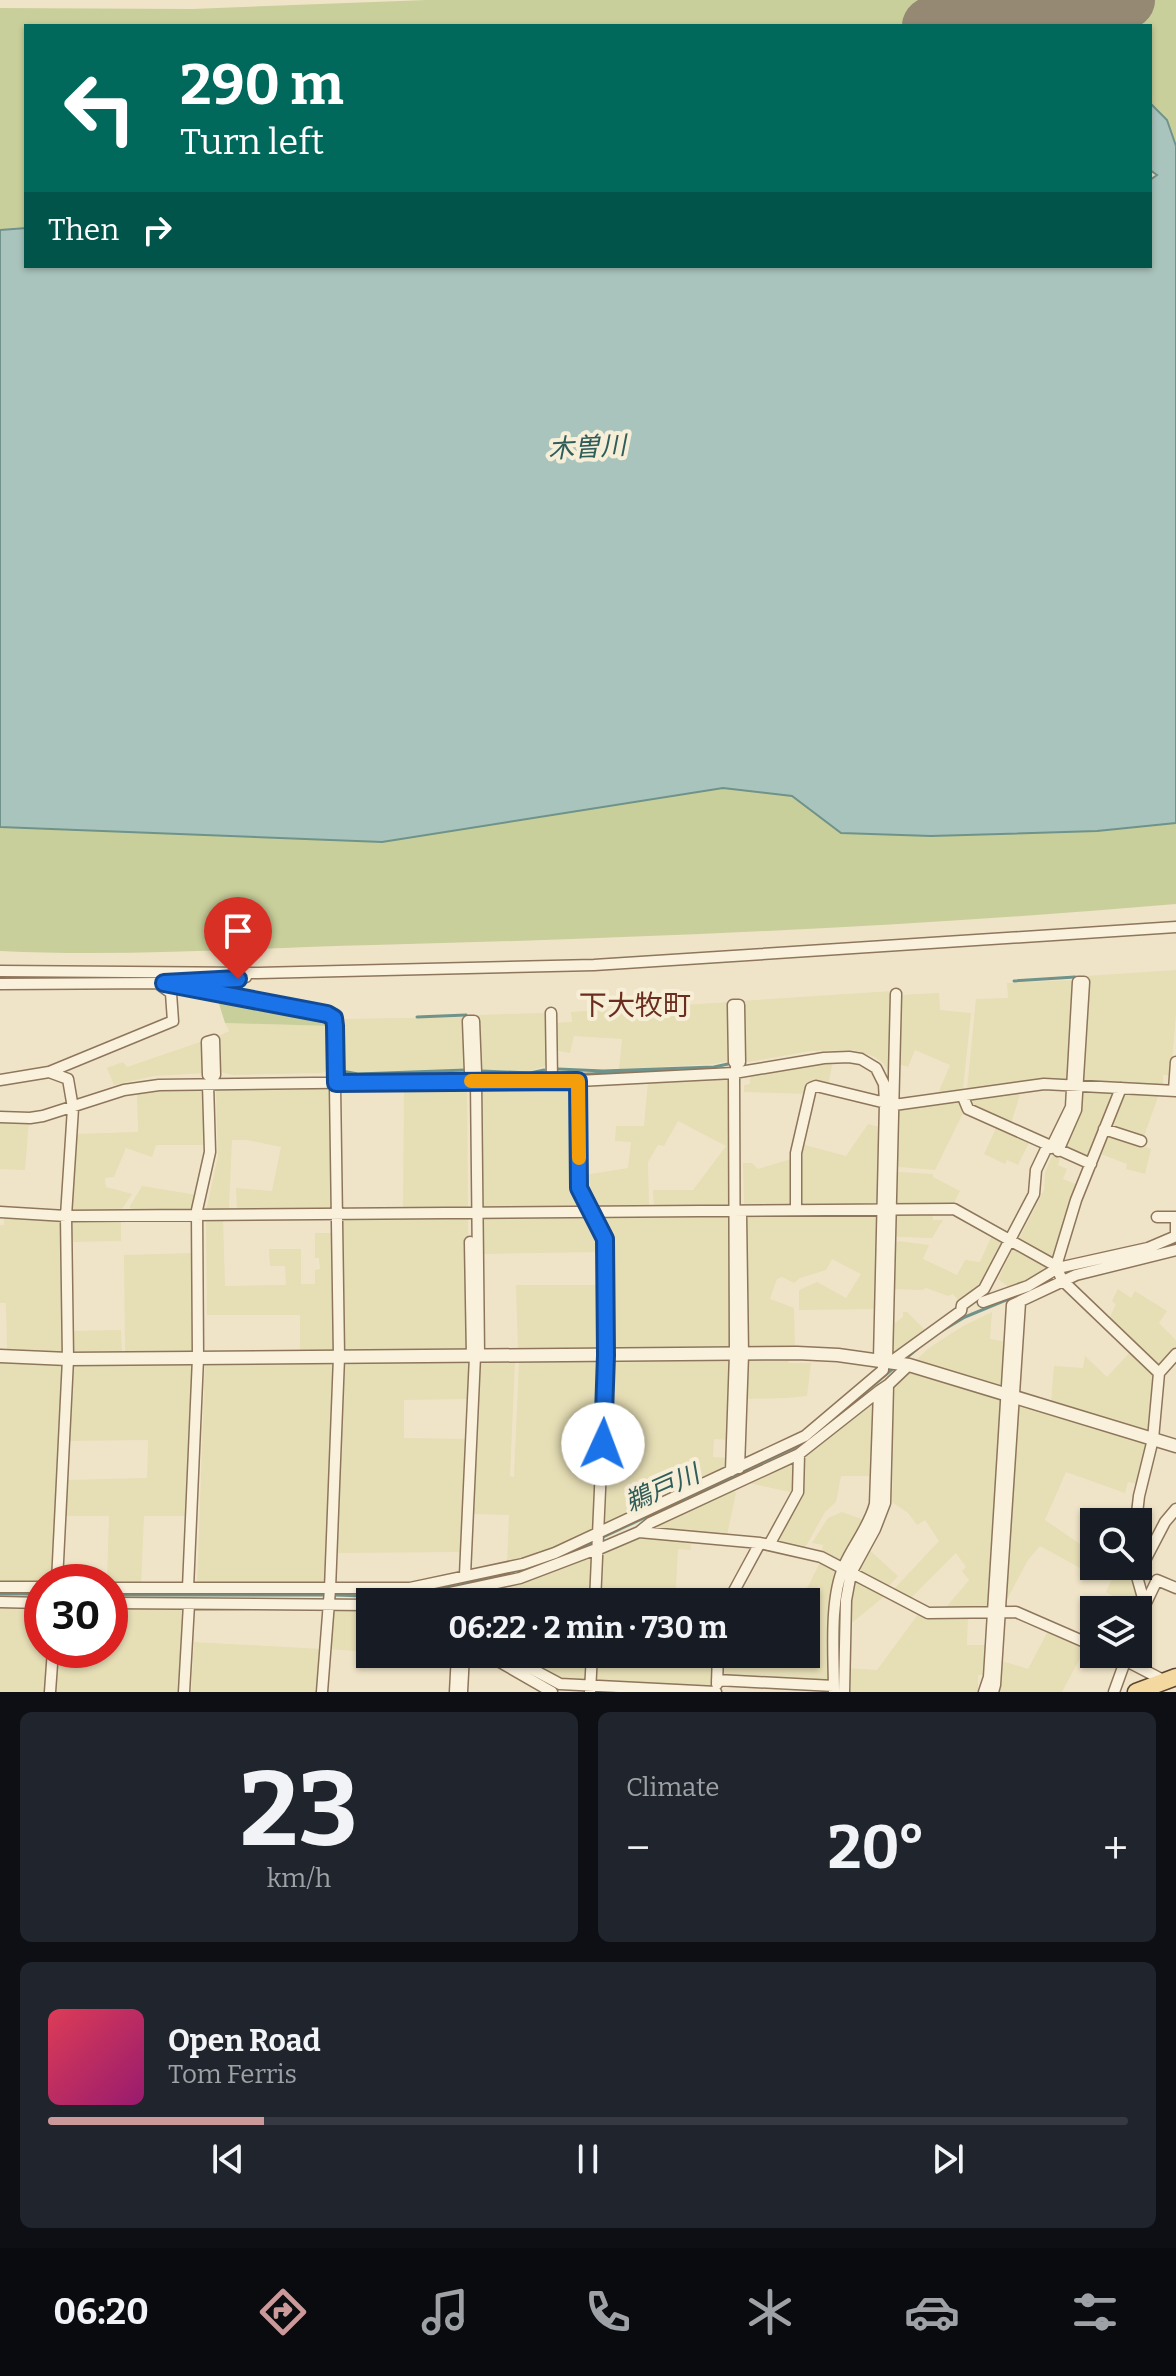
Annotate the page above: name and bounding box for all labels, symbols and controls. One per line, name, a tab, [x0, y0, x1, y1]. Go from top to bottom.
text: 290 m	[180, 52, 344, 119]
icon: left	[48, 56, 152, 160]
text: Turn left	[180, 120, 324, 164]
icon: right	[135, 208, 179, 252]
text: Then	[48, 212, 119, 248]
water label: 木曽川	[547, 430, 630, 465]
pin	[204, 897, 272, 979]
icon: arrive	[216, 909, 260, 953]
district label: 下大牧町	[579, 989, 691, 1022]
position arrow	[561, 1402, 645, 1486]
water label: 鵜戸川	[620, 1457, 707, 1518]
map controls	[1080, 1508, 1152, 1668]
button: search	[1080, 1508, 1152, 1580]
speed limit sign: 30	[24, 1564, 128, 1668]
button: layers	[1080, 1596, 1152, 1668]
text: 06:22 · 2 min · 730 m	[449, 1610, 727, 1646]
text: 23	[240, 1748, 358, 1873]
text: Climate	[626, 1772, 720, 1803]
text: 20°	[828, 1812, 925, 1884]
text: −	[626, 1822, 650, 1875]
text: +	[1103, 1822, 1128, 1875]
text: km/h	[267, 1863, 331, 1894]
text: Open Road	[168, 2023, 321, 2059]
text: Tom Ferris	[168, 2059, 297, 2090]
icon: previous	[206, 2137, 250, 2181]
icon: pause	[566, 2137, 610, 2181]
icon: next	[926, 2137, 970, 2181]
icon: directions	[255, 2284, 311, 2340]
icon: music	[417, 2284, 473, 2340]
icon: phone	[580, 2284, 636, 2340]
icon: climate	[742, 2284, 798, 2340]
icon: car	[904, 2284, 960, 2340]
icon: filters	[1067, 2284, 1123, 2340]
text: 06:20	[53, 2290, 149, 2334]

